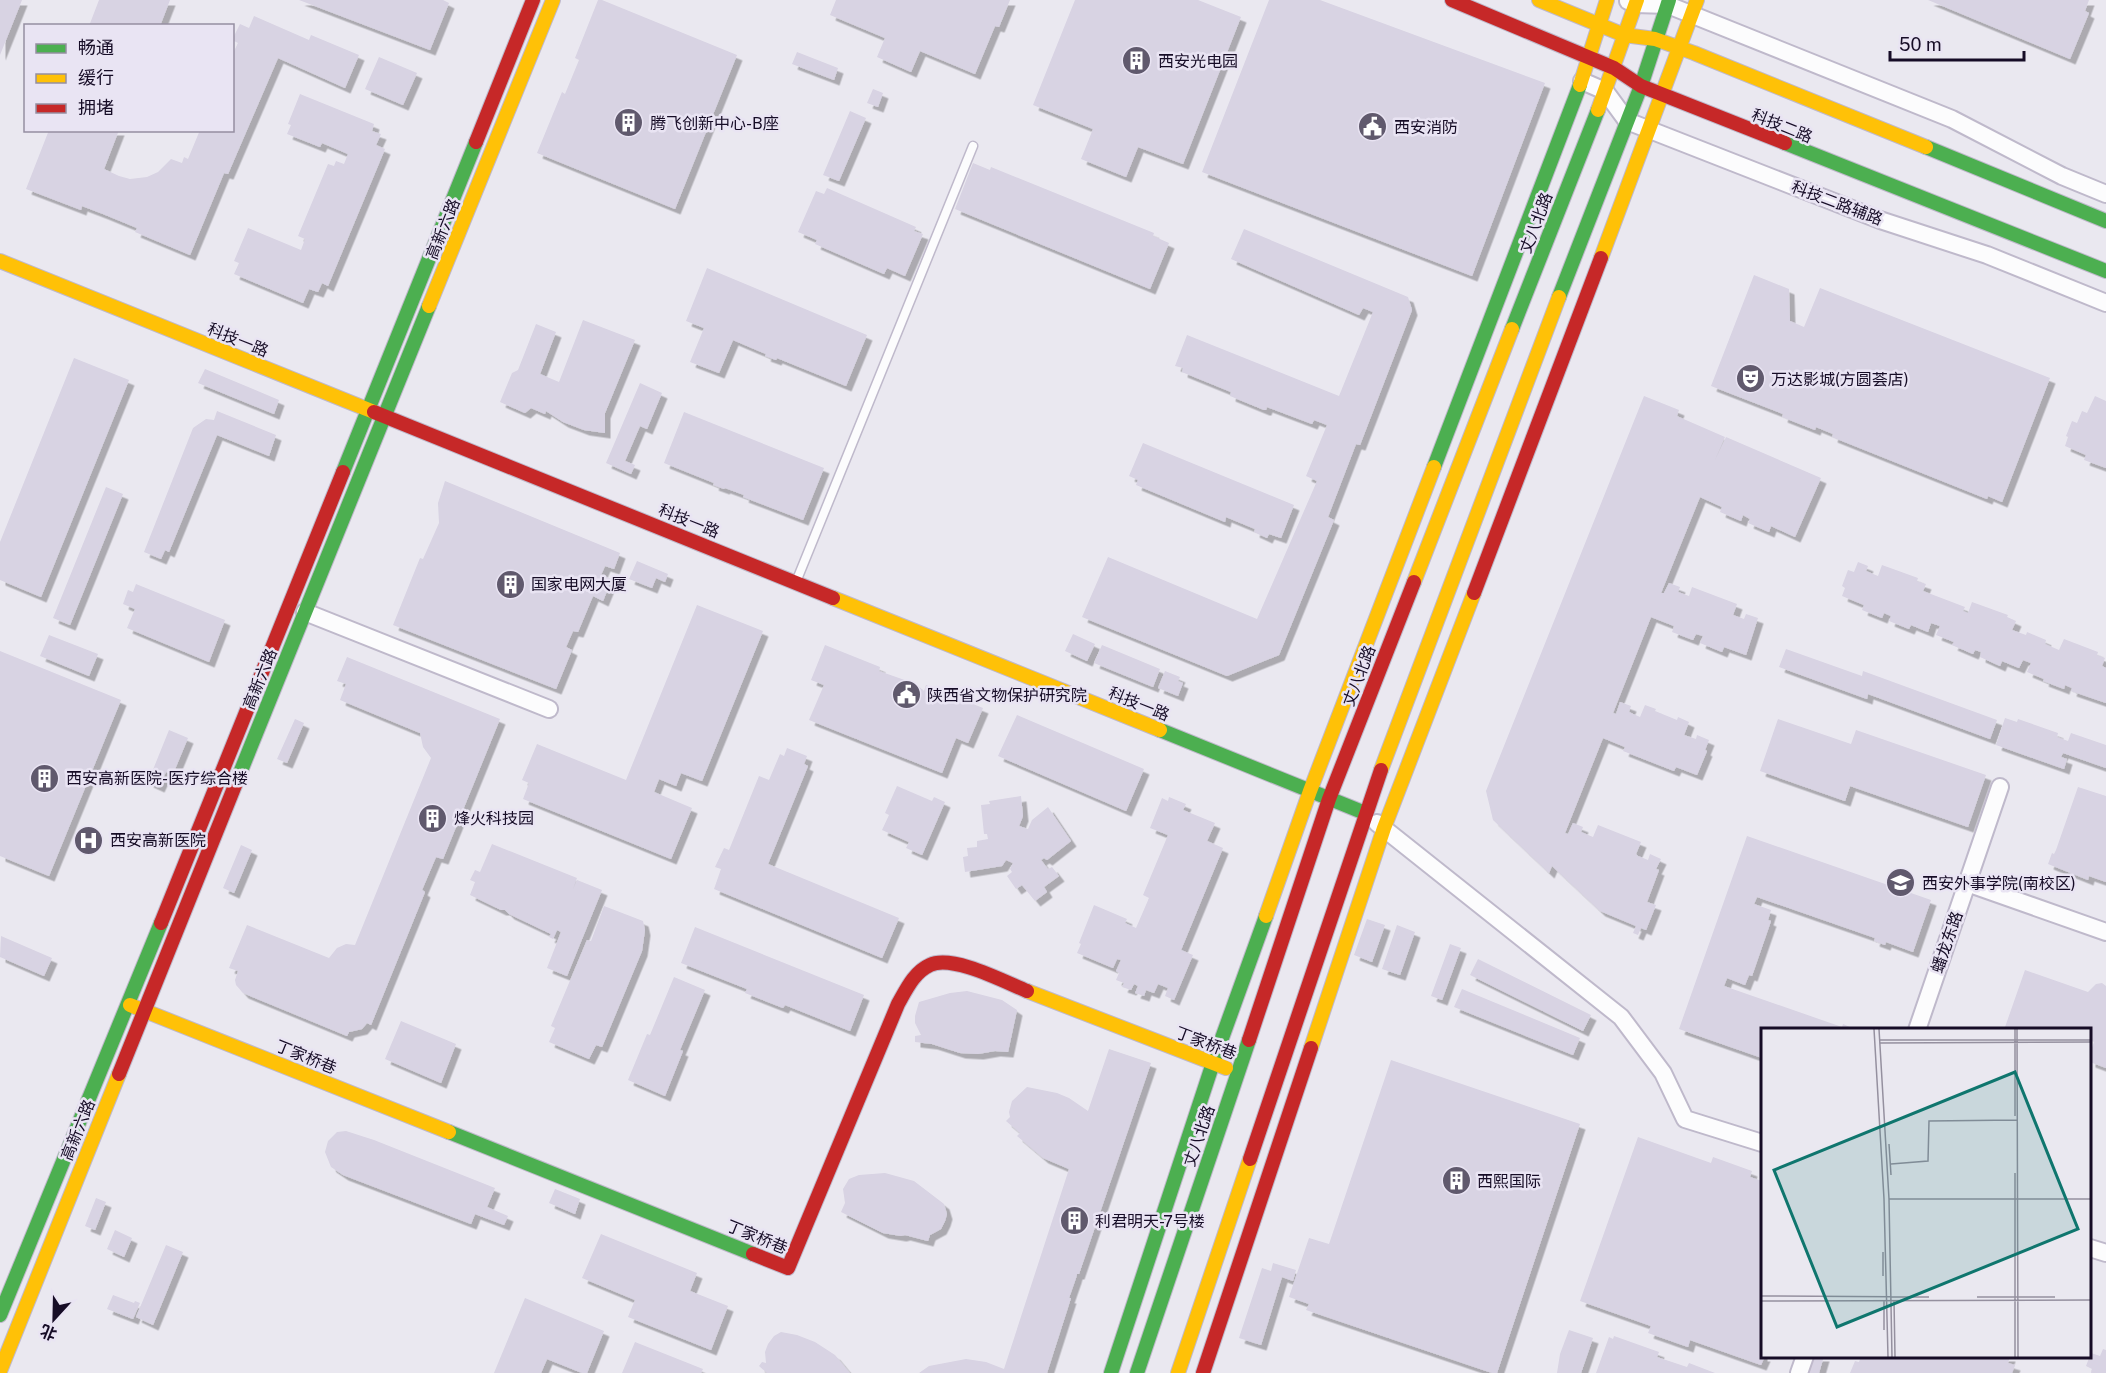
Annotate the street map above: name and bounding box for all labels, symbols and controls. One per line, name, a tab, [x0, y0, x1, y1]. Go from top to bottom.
legend	[24, 24, 234, 132]
scale bar	[1890, 24, 2024, 62]
text: 50 m	[1899, 34, 1942, 55]
text: 畅通	[78, 37, 114, 58]
building icon: 西安光电园	[1121, 45, 1153, 77]
place label: 西安光电园	[1158, 52, 1238, 71]
text: 缓行	[78, 67, 114, 88]
text: 拥堵	[78, 97, 114, 118]
street label: 科技二路	[1749, 105, 1815, 147]
building icon: 腾飞创新中心-B座	[613, 107, 645, 139]
public building icon: 西安消防	[1357, 111, 1389, 143]
place label: 腾飞创新中心-B座	[650, 114, 779, 133]
place label: 西安消防	[1394, 118, 1458, 137]
street label: 科技二路辅路	[1789, 177, 1885, 229]
street label: 丈八北路	[1516, 190, 1556, 256]
street label: 高新六路	[422, 196, 464, 262]
street label: 科技一路	[205, 319, 271, 361]
theatre icon: 万达影城(方圆荟店)	[1734, 363, 1766, 395]
place label: 万达影城(方圆荟店)	[1771, 370, 1909, 389]
street label: 科技一路	[656, 500, 722, 542]
building icon: 国家电网大厦	[494, 568, 526, 600]
place label: 国家电网大厦	[531, 575, 627, 594]
street label: 丈八北路	[1339, 643, 1379, 709]
street label: 高新六路	[239, 646, 281, 712]
public building icon: 陕西省文物保护研究院	[890, 679, 922, 711]
street label: 科技一路	[1106, 683, 1172, 725]
place label: 陕西省文物保护研究院	[927, 686, 1087, 705]
building icon: 西安高新医院-医疗综合楼	[29, 762, 61, 794]
place label: 西安高新医院-医疗综合楼	[66, 769, 248, 788]
building icon: 烽火科技园	[417, 802, 449, 834]
place label: 烽火科技园	[454, 809, 534, 828]
hospital icon: 西安高新医院	[73, 824, 105, 856]
place label: 西安高新医院	[110, 831, 206, 850]
school or university icon: 西安外事学院(南校区)	[1885, 867, 1917, 899]
place label: 西安外事学院(南校区)	[1922, 874, 2076, 893]
street label: 蟠龙东路	[1928, 909, 1966, 975]
street label: 丁家桥巷	[1173, 1023, 1239, 1063]
inset map	[1761, 1028, 2091, 1358]
street label: 丁家桥巷	[273, 1036, 339, 1078]
street label: 高新六路	[57, 1097, 99, 1163]
street label: 丈八北路	[1180, 1103, 1218, 1169]
building icon: 西熙国际	[1440, 1165, 1472, 1197]
place label: 西熙国际	[1477, 1172, 1541, 1191]
building icon: 利君明天-7号楼	[1058, 1205, 1090, 1237]
place label: 利君明天-7号楼	[1095, 1212, 1205, 1231]
street label: 丁家桥巷	[724, 1216, 790, 1258]
north arrow	[24, 1289, 84, 1349]
text: 北	[38, 1321, 60, 1344]

